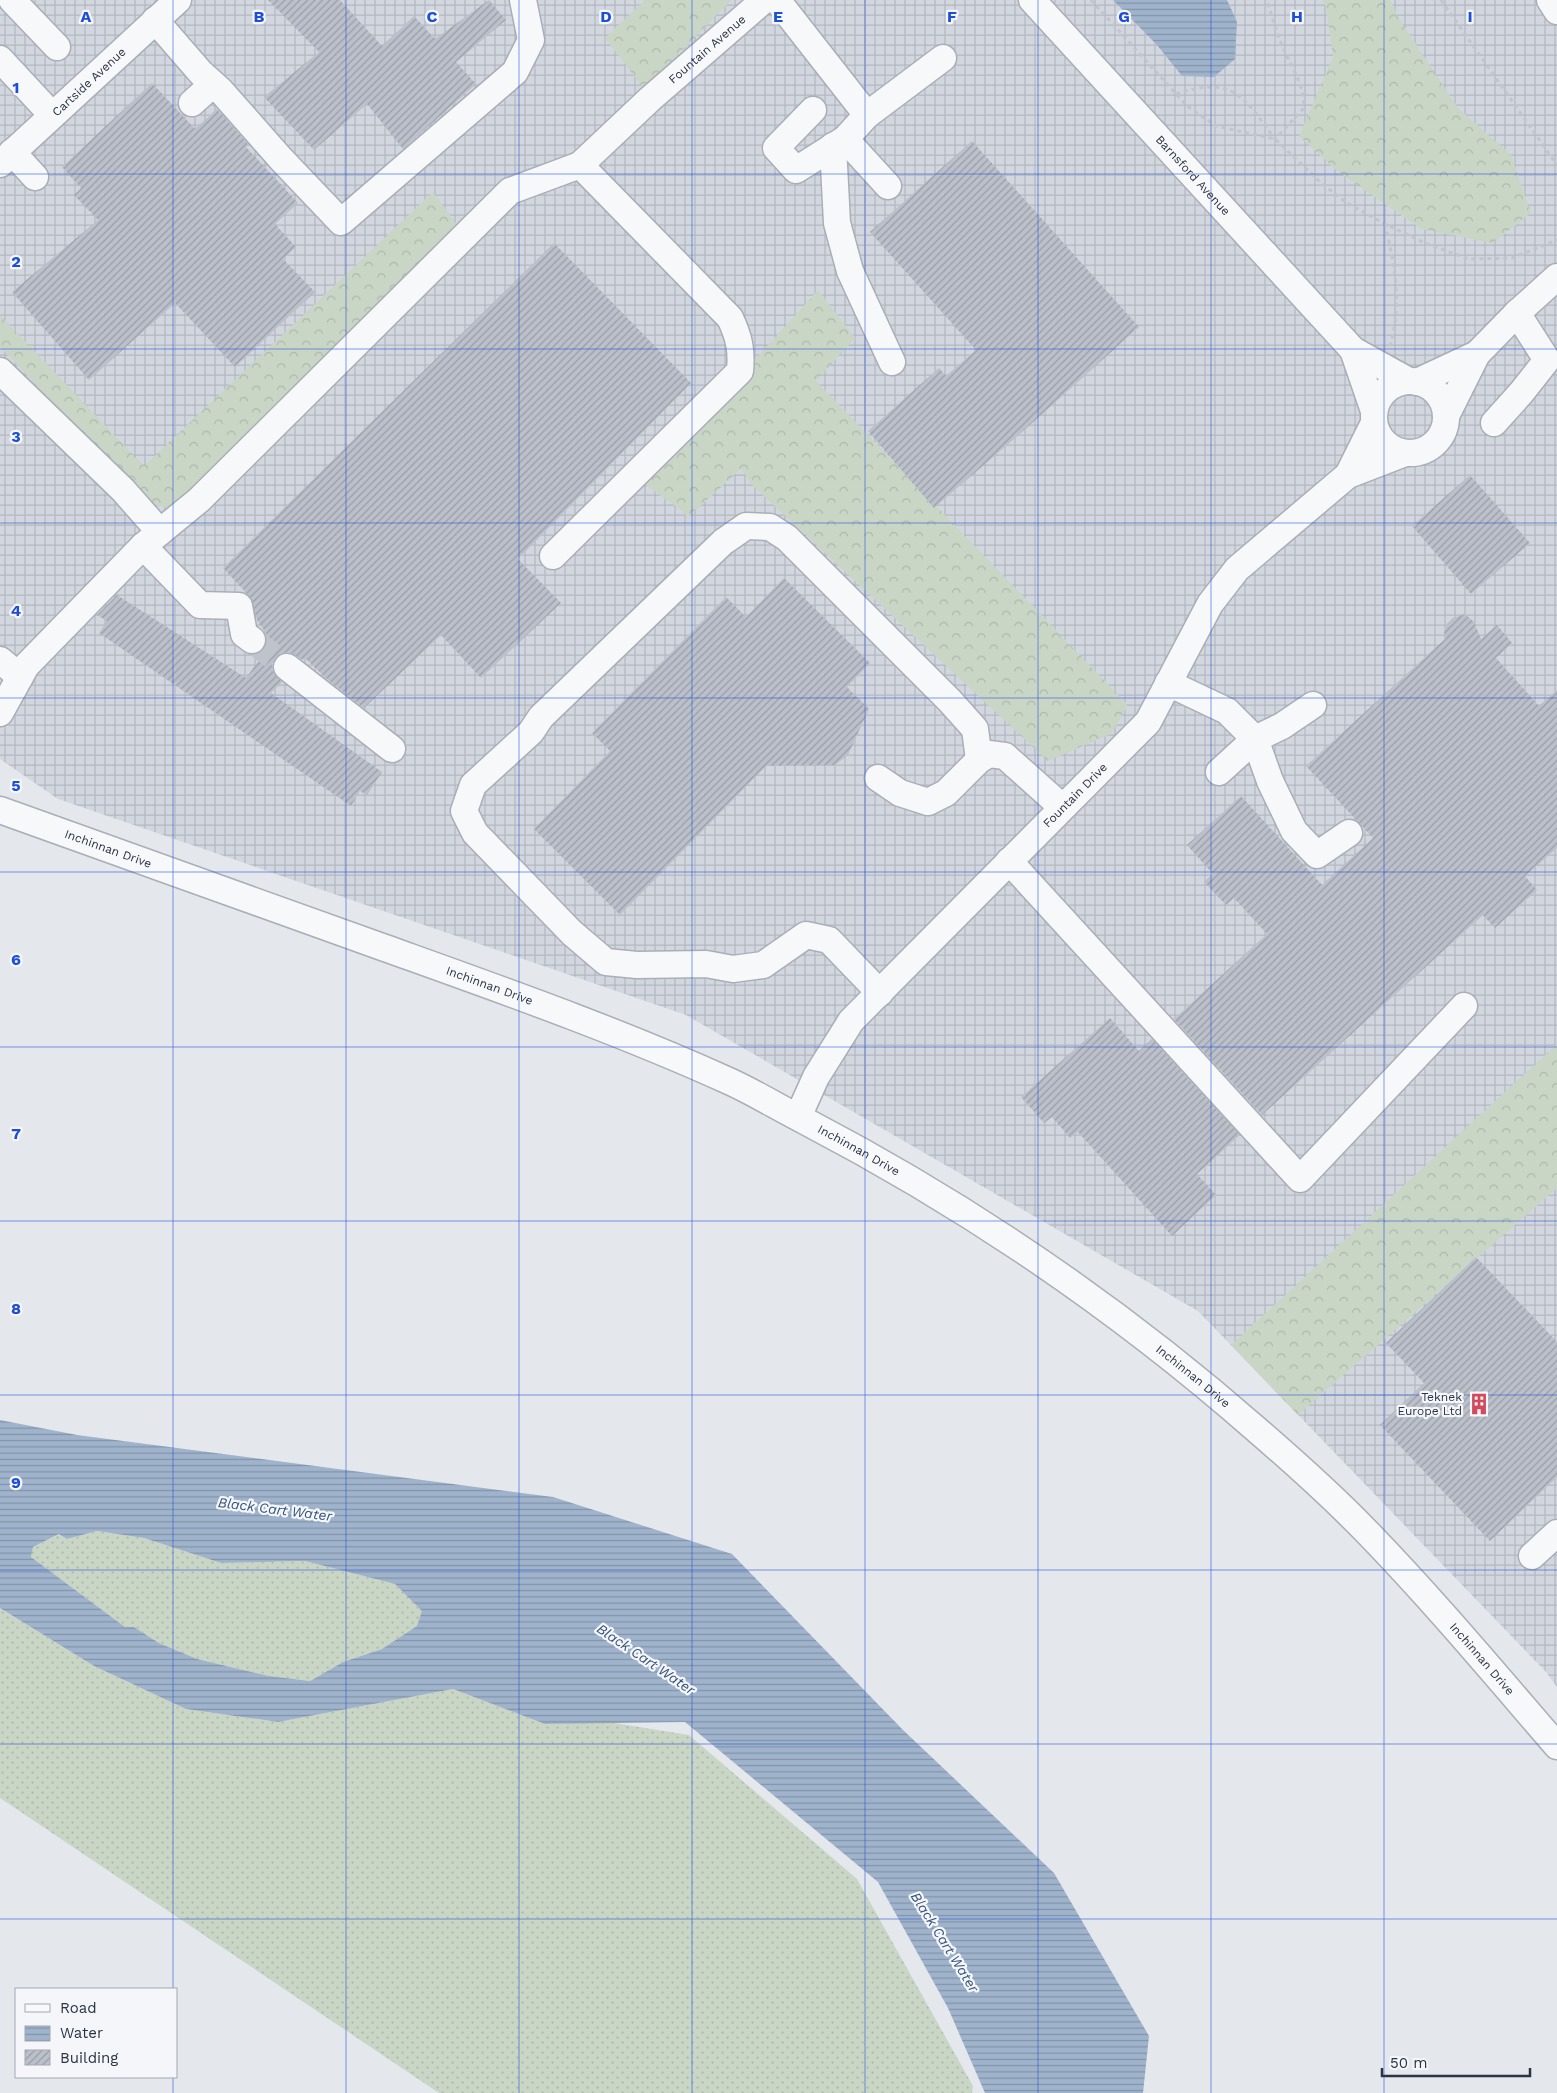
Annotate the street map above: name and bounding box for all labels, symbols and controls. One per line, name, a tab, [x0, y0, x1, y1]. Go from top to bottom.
text: A	[81, 7, 92, 26]
text: B	[254, 7, 265, 26]
text: C	[427, 7, 438, 26]
text: D	[600, 7, 612, 26]
text: E	[773, 7, 783, 26]
text: F	[947, 7, 957, 26]
text: G	[1118, 7, 1130, 26]
text: H	[1291, 7, 1303, 26]
text: I	[1467, 7, 1473, 26]
street label: Fountain Avenue	[666, 12, 749, 86]
street label: Cartside Avenue	[49, 45, 129, 119]
text: 1	[13, 78, 19, 97]
street label: Barnsford Avenue	[1153, 133, 1233, 218]
text: 2	[11, 252, 21, 271]
text: 3	[11, 427, 21, 446]
text: 4	[11, 601, 21, 620]
street label: Fountain Drive	[1040, 760, 1110, 830]
text: 5	[11, 776, 21, 795]
street label: Inchinnan Drive	[63, 827, 154, 871]
text: 6	[11, 950, 21, 969]
street label: Inchinnan Drive	[444, 963, 535, 1008]
street label: Inchinnan Drive	[815, 1122, 902, 1179]
text: 7	[11, 1124, 21, 1143]
text: 8	[11, 1299, 21, 1318]
street label: Inchinnan Drive	[1153, 1342, 1233, 1411]
place label: Teknek Europe Ltd	[1397, 1390, 1462, 1418]
building icon: Teknek Europe Ltd	[1466, 1391, 1492, 1417]
text: 9	[11, 1473, 21, 1492]
water label: Black Cart Water	[217, 1494, 333, 1524]
water label: Black Cart Water	[594, 1620, 699, 1698]
street label: Inchinnan Drive	[1447, 1620, 1517, 1698]
water label: Black Cart Water	[908, 1889, 982, 1995]
legend	[15, 1988, 178, 2078]
text: Road	[60, 1999, 97, 2017]
text: Water	[60, 2024, 103, 2042]
scale bar	[1382, 2046, 1530, 2078]
text: Building	[60, 2049, 118, 2067]
text: 50 m	[1390, 2054, 1427, 2072]

